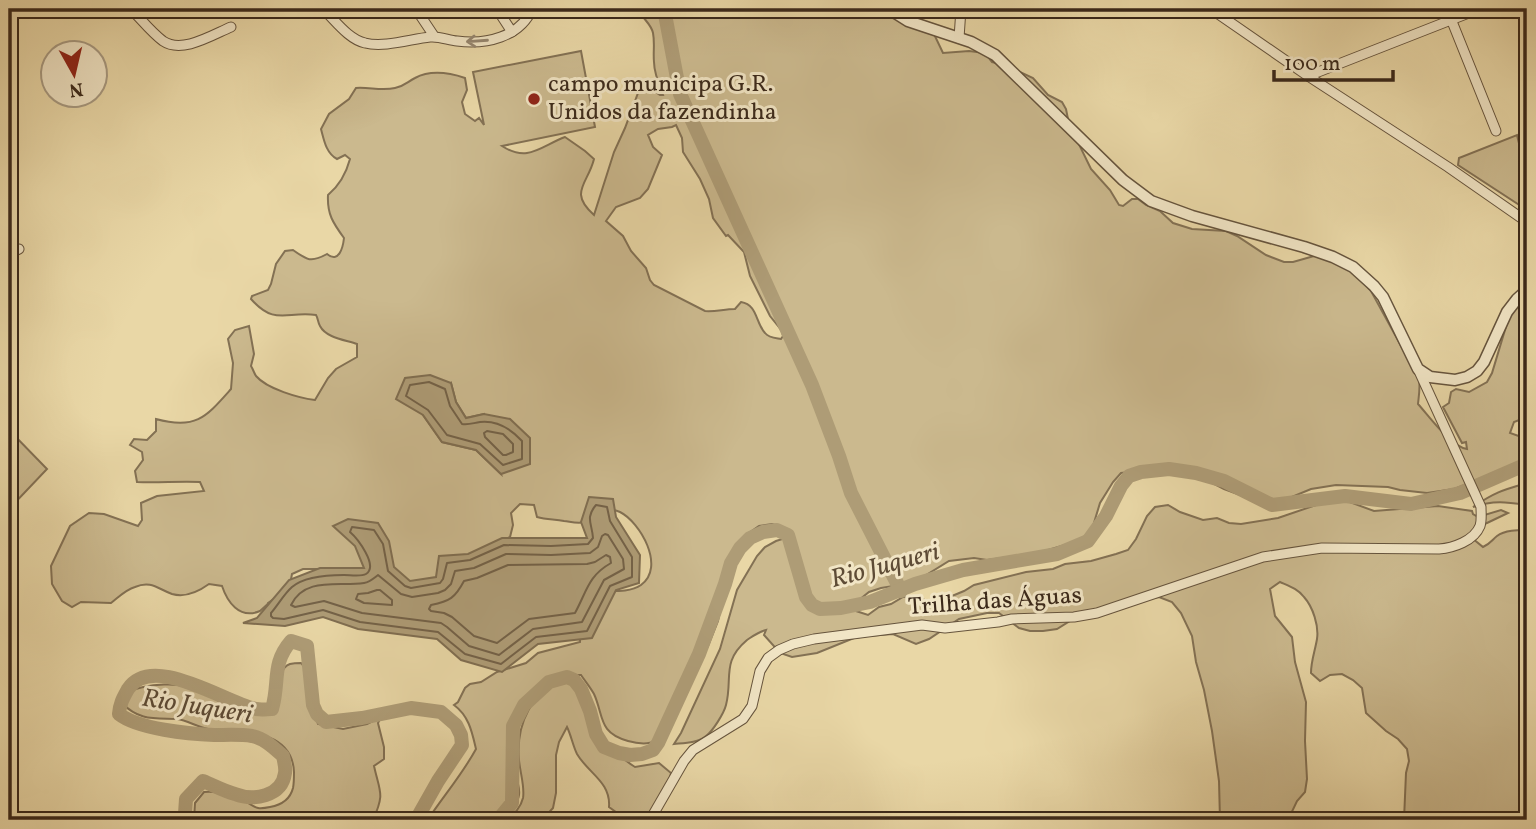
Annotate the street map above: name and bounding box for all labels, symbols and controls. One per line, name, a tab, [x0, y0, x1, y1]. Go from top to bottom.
one-way arrow	[466, 35, 489, 48]
north arrow	[38, 38, 108, 108]
scale bar	[1274, 38, 1392, 82]
text: 100 m	[1284, 50, 1341, 79]
place label: campo municipa G.R. Unidos da fazendinha	[548, 68, 777, 130]
text: N	[67, 75, 85, 103]
marker: campo municipa G.R. Unidos da fazendinha	[526, 91, 542, 107]
water label: Rio Juqueri	[827, 534, 944, 598]
street label: Trilha das Águas	[907, 579, 1083, 625]
water label: Rio Juqueri	[139, 681, 255, 734]

